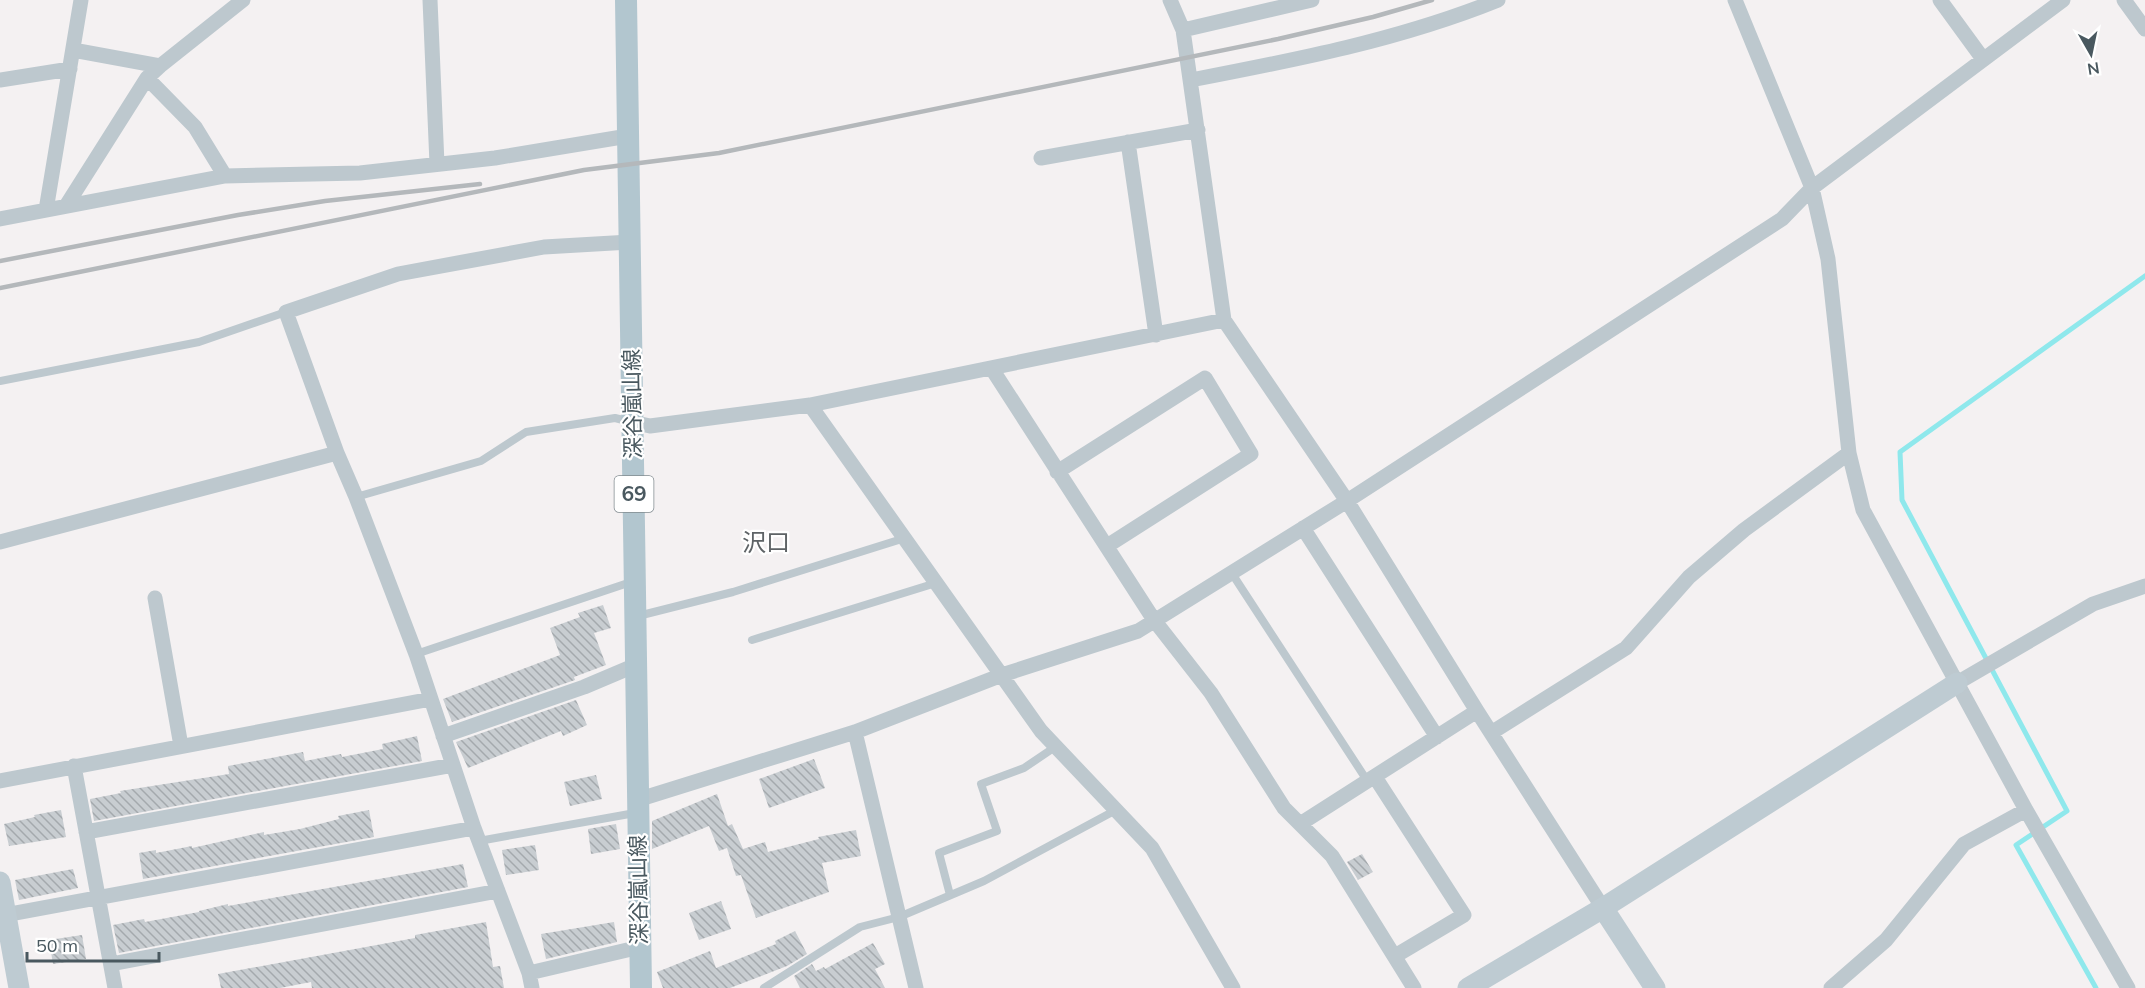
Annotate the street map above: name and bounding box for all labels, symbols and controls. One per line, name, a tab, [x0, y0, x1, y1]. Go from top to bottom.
north arrow	[2061, 24, 2121, 84]
text: N	[2086, 58, 2101, 80]
street label: 深谷嵐山線	[617, 349, 647, 459]
road number: 69	[614, 476, 654, 512]
district label: 沢口	[742, 527, 790, 557]
street label: 深谷嵐山線	[623, 835, 653, 945]
scale bar	[27, 925, 159, 963]
text: 50 m	[36, 934, 78, 957]

